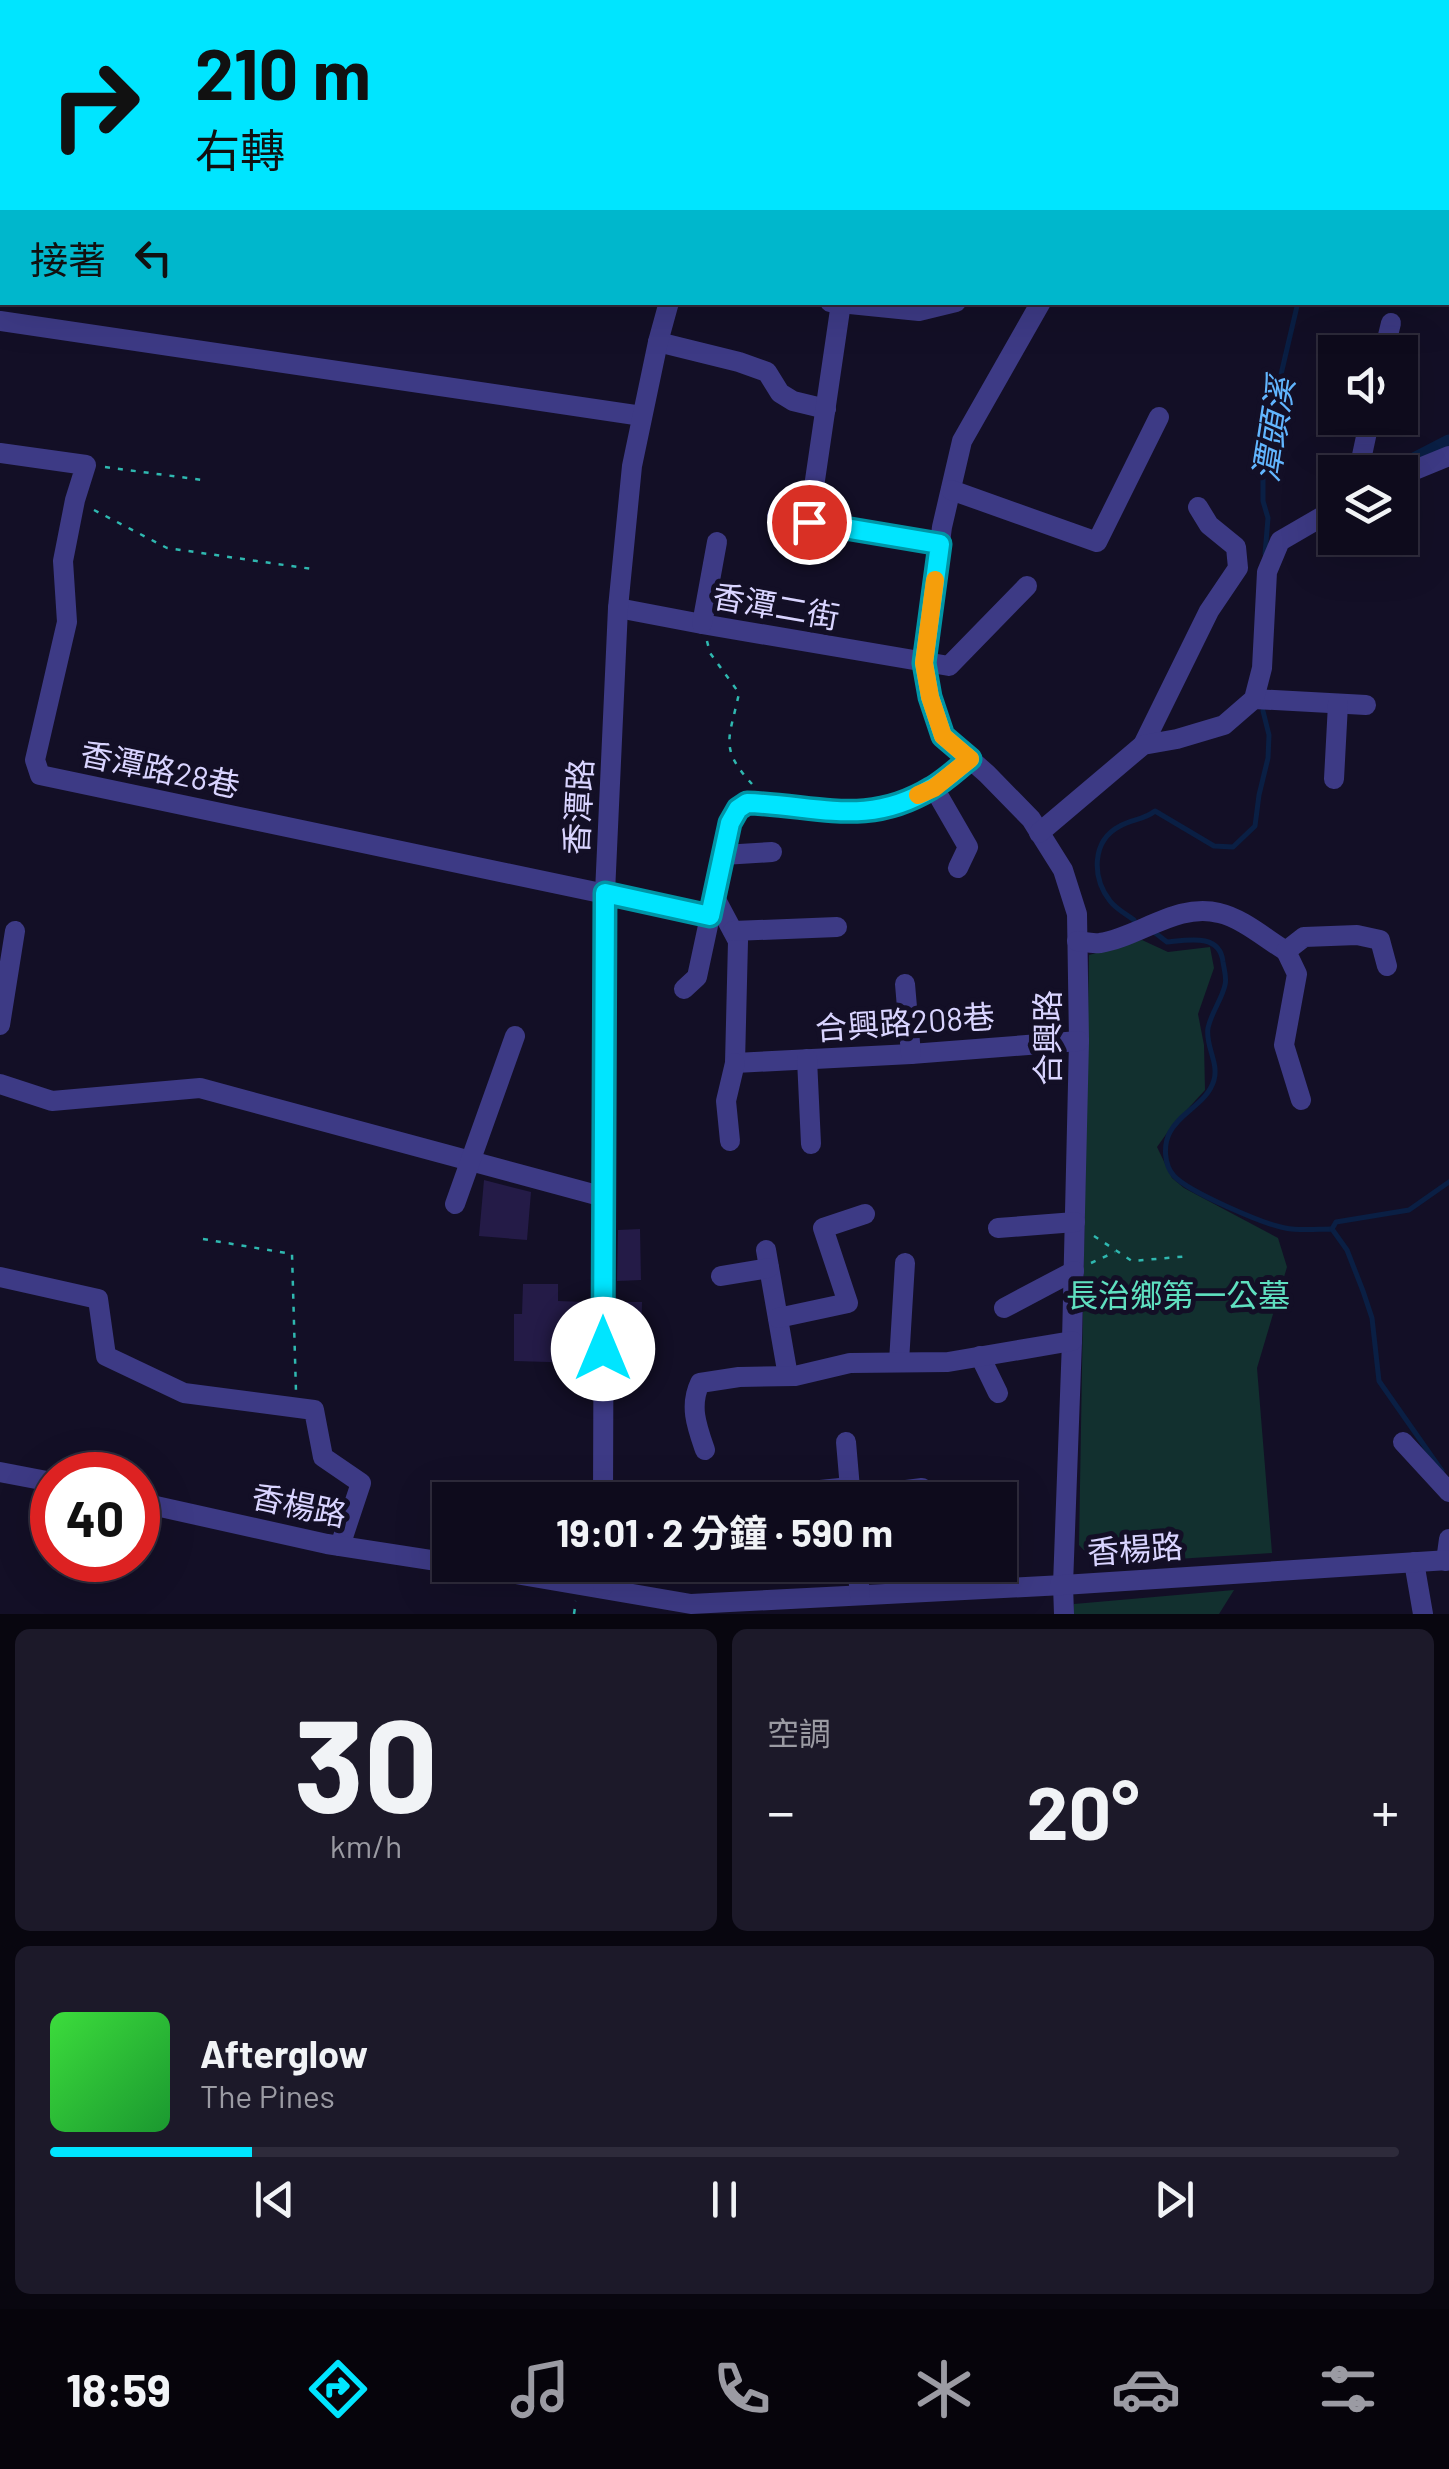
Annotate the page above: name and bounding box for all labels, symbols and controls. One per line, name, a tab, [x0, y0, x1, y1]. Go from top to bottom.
text: 210 m	[195, 30, 371, 114]
icon: right	[30, 40, 160, 170]
text: 右轉	[195, 122, 285, 176]
icon: left	[126, 230, 181, 285]
text: 接著	[30, 236, 106, 282]
map controls	[1318, 335, 1418, 555]
button: sound	[1318, 335, 1418, 435]
water label: 潭頭溪	[1243, 370, 1302, 485]
button: layers	[1318, 455, 1418, 555]
pin	[767, 480, 852, 565]
icon: arrive	[782, 495, 837, 550]
street label: 香潭二街	[710, 575, 843, 635]
street label: 香潭路28巷	[77, 733, 244, 803]
street label: 香潭路	[556, 758, 598, 856]
street label: 合興路	[1027, 990, 1065, 1086]
street label: 合興路208巷	[814, 996, 996, 1046]
park label: 長治鄉第一公墓	[1066, 1275, 1290, 1313]
position arrow	[551, 1297, 655, 1401]
speed limit sign: 40	[30, 1452, 160, 1582]
street label: 香楊路	[249, 1475, 350, 1533]
text: 19:01 · 2 分鐘 · 590 m	[556, 1509, 893, 1555]
street label: 香楊路	[1086, 1526, 1184, 1570]
text: 30	[294, 1683, 438, 1839]
text: 空調	[767, 1713, 831, 1751]
text: 20°	[1027, 1765, 1139, 1855]
text: −	[767, 1777, 795, 1843]
text: +	[1371, 1777, 1399, 1843]
text: km/h	[330, 1826, 402, 1864]
text: Afterglow	[200, 2030, 368, 2076]
text: The Pines	[200, 2076, 335, 2114]
icon: previous	[247, 2172, 302, 2227]
icon: pause	[697, 2172, 752, 2227]
icon: next	[1147, 2172, 1202, 2227]
icon: directions	[303, 2354, 373, 2424]
icon: music	[505, 2354, 575, 2424]
icon: phone	[707, 2354, 777, 2424]
icon: climate	[909, 2354, 979, 2424]
icon: car	[1111, 2354, 1181, 2424]
icon: filters	[1313, 2354, 1383, 2424]
text: 18:59	[66, 2362, 171, 2416]

